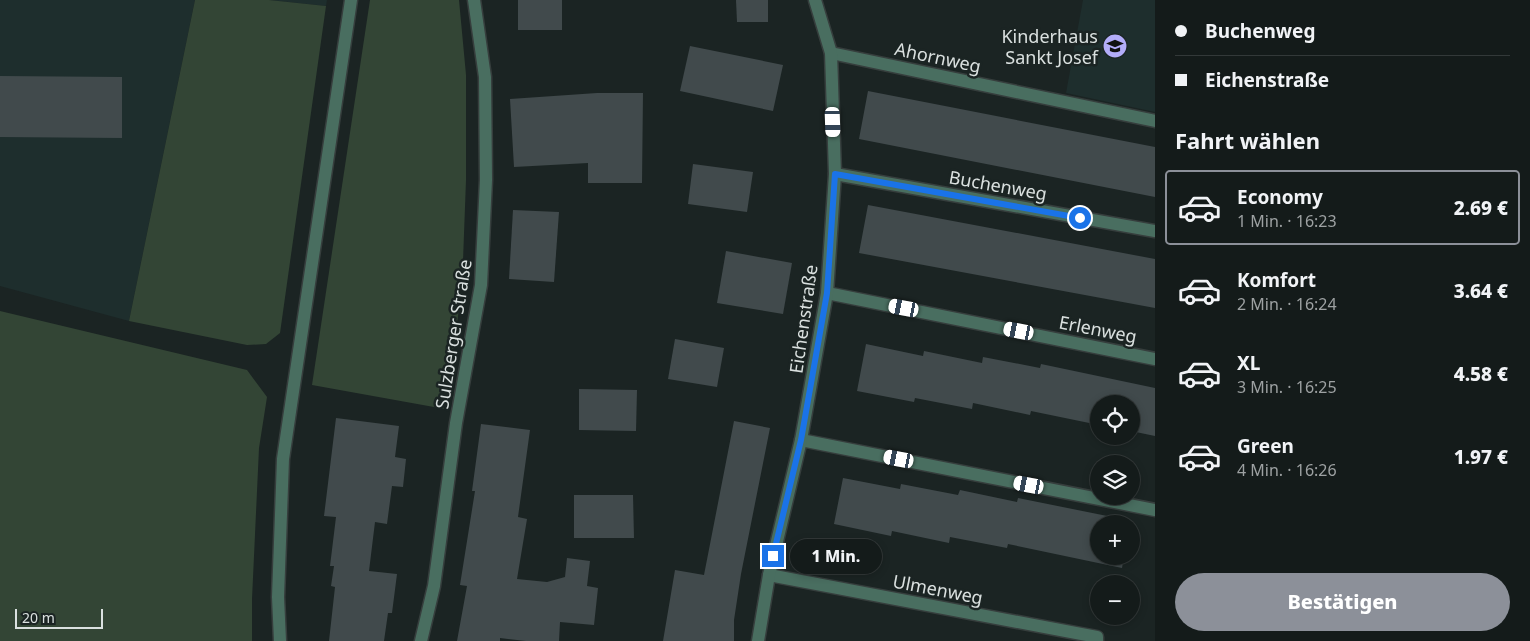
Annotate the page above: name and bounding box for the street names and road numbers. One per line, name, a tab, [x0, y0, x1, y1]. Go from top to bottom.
street label: Ahornweg	[893, 36, 983, 78]
street label: Buchenweg	[947, 165, 1049, 205]
street label: Sulzberger Straße	[429, 258, 477, 410]
street label: Eichenstraße	[783, 263, 823, 375]
street label: Erlenweg	[1057, 310, 1139, 348]
street label: Ulmenweg	[891, 569, 985, 609]

